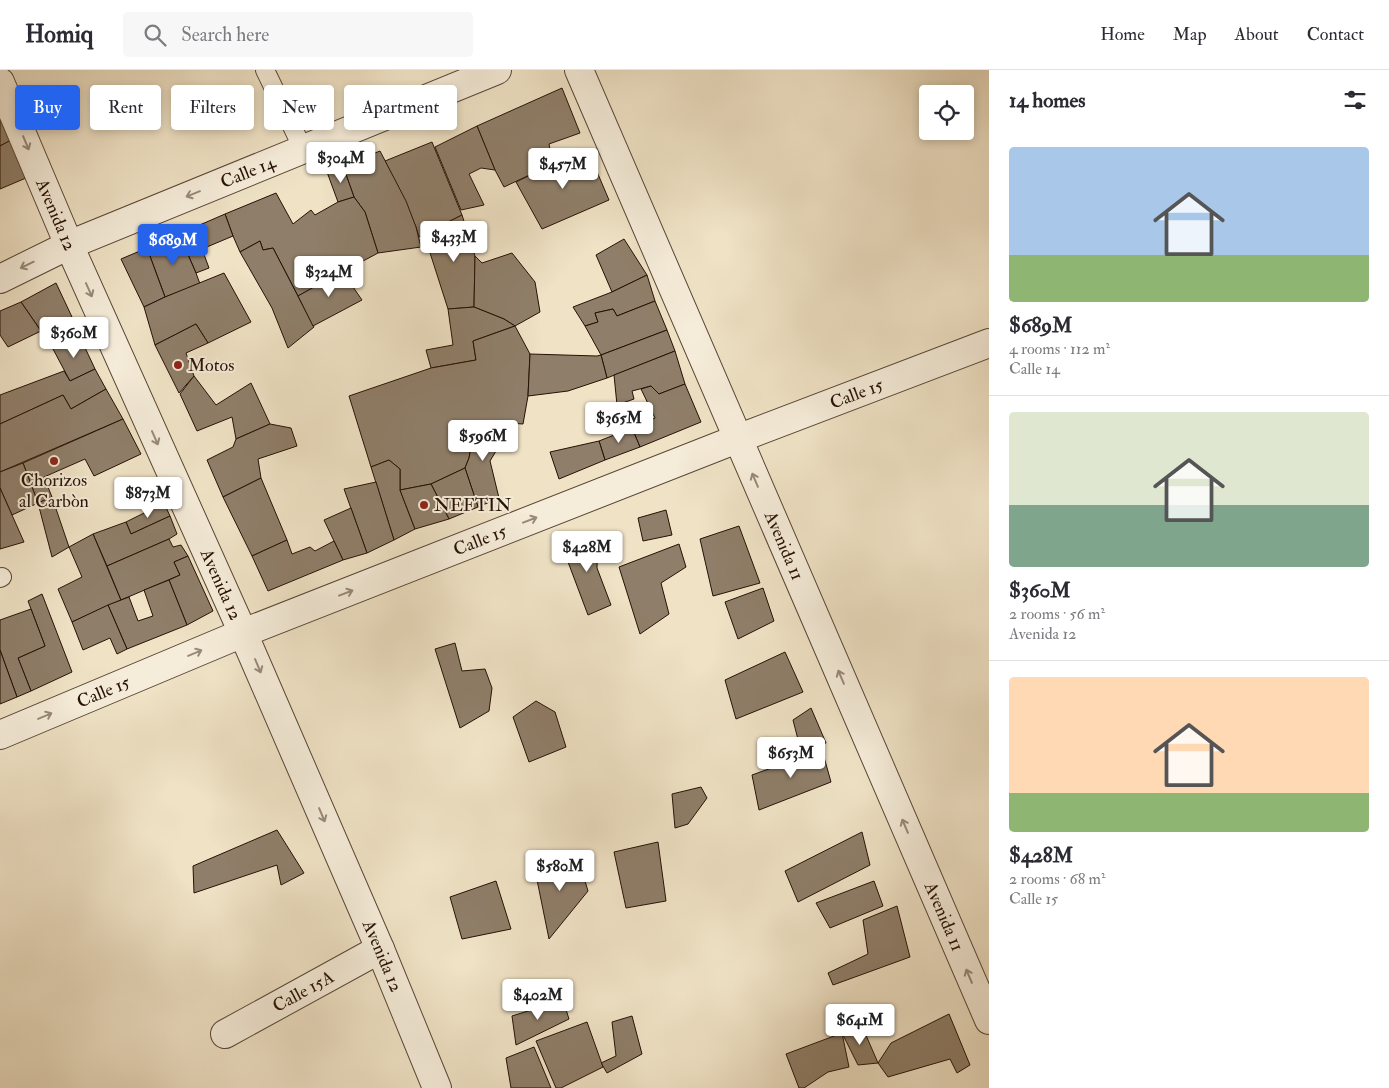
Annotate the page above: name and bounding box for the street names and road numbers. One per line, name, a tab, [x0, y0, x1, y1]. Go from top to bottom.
street label: Calle 14	[217, 150, 280, 193]
street label: Avenida 12	[30, 174, 81, 254]
street label: Calle 15	[826, 373, 886, 414]
street label: Avenida 11	[759, 507, 809, 584]
street label: Calle 15	[450, 519, 510, 561]
street label: Avenida 12	[195, 544, 247, 624]
street label: Calle 15	[73, 670, 133, 713]
street label: Avenida 11	[919, 877, 969, 955]
street label: Avenida 12	[357, 915, 408, 995]
street label: Calle 15A	[268, 965, 338, 1017]

